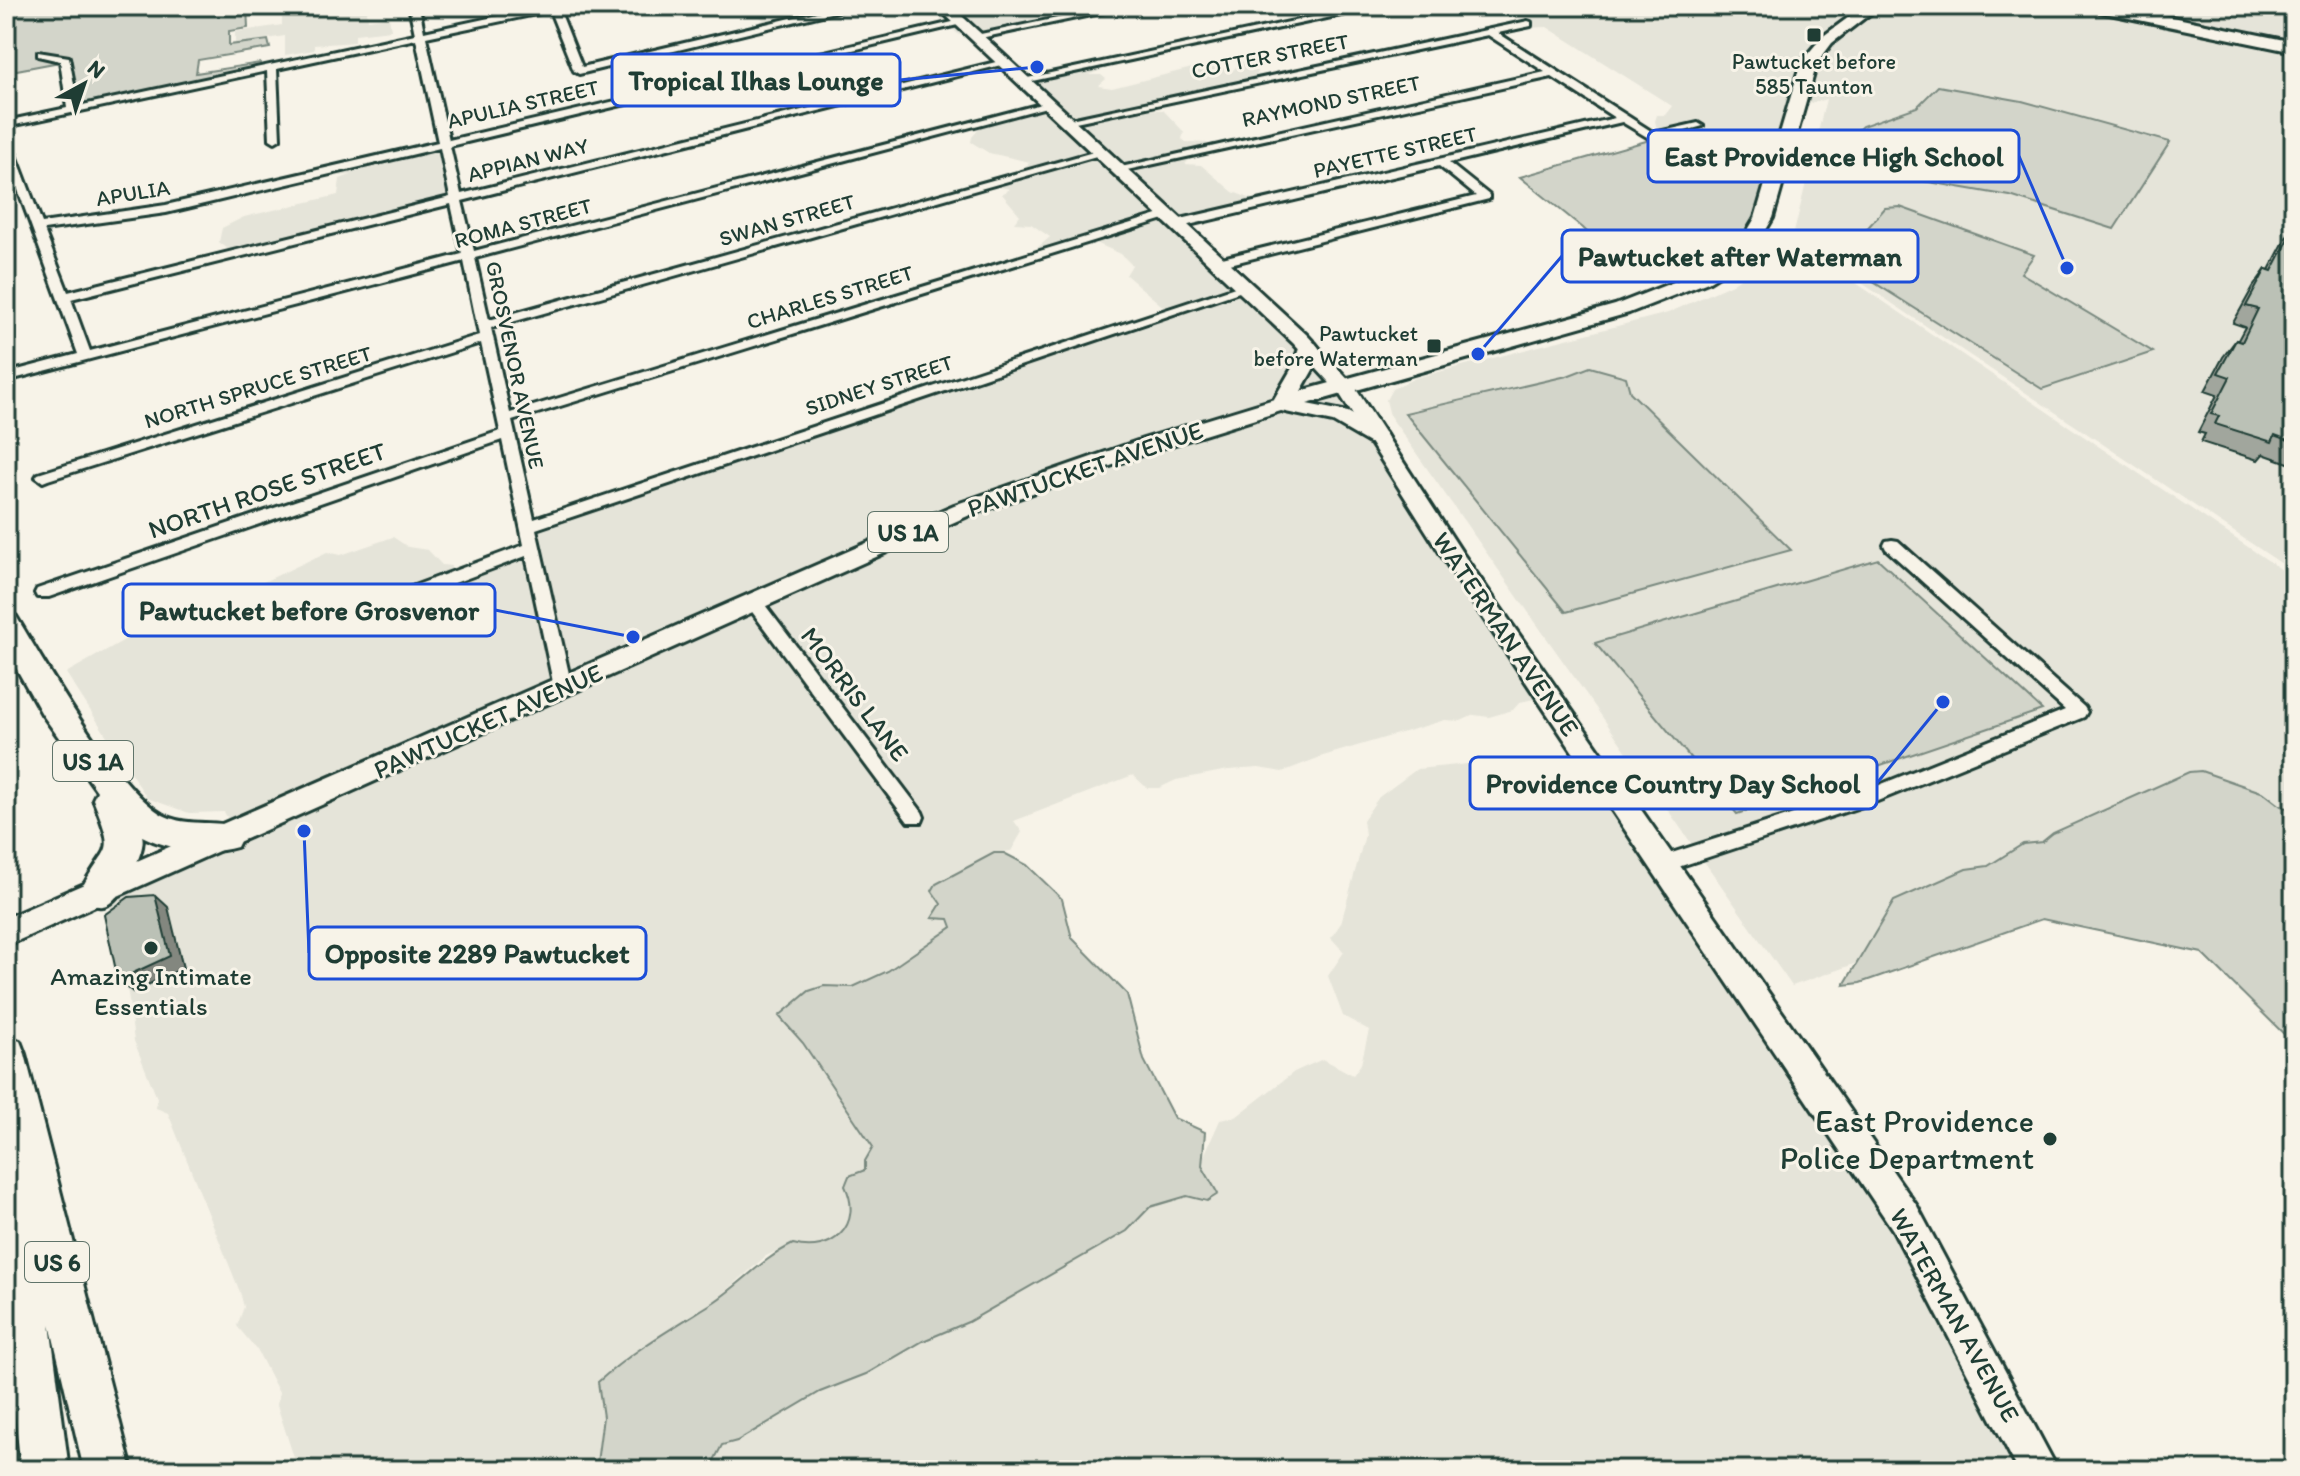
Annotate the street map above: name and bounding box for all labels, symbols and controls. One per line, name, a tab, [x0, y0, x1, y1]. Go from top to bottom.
marker: Pawtucket before 585 Taunton	[1805, 26, 1823, 44]
street label: COTTER STREET	[1189, 27, 1352, 85]
north arrow	[44, 44, 124, 124]
place label: Pawtucket before 585 Taunton	[1732, 48, 1896, 100]
text: N	[82, 54, 111, 84]
callout: Tropical Ilhas Lounge	[612, 54, 900, 106]
text: Tropical Ilhas Lounge	[627, 63, 884, 97]
street label: RAYMOND STREET	[1239, 69, 1423, 133]
street label: APULIA STREET	[445, 73, 602, 135]
street label: PAYETTE STREET	[1310, 120, 1480, 184]
callout: East Providence High School	[1648, 130, 2019, 182]
street label: APPIAN WAY	[465, 132, 592, 188]
text: East Providence High School	[1664, 139, 2004, 173]
street label: APULIA	[94, 174, 172, 212]
street label: SWAN STREET	[716, 188, 859, 252]
street label: ROMA STREET	[451, 192, 595, 254]
callout: Pawtucket after Waterman	[1562, 230, 1918, 282]
text: Pawtucket after Waterman	[1578, 239, 1902, 273]
street label: GROSVENOR AVENUE	[480, 259, 550, 471]
street label: CHARLES STREET	[743, 259, 917, 335]
place label: Pawtucket before Waterman	[1254, 320, 1419, 372]
marker: Pawtucket before Waterman	[1425, 337, 1443, 355]
street label: NORTH SPRUCE STREET	[141, 339, 376, 434]
street label: SIDNEY STREET	[802, 348, 957, 422]
street label: PAWTUCKET AVENUE	[963, 414, 1207, 524]
street label: NORTH ROSE STREET	[144, 434, 391, 546]
road number: US 1A	[868, 512, 948, 552]
street label: WATERMAN AVENUE	[1426, 526, 1586, 742]
callout: Pawtucket before Grosvenor	[123, 584, 495, 636]
text: Pawtucket before Grosvenor	[139, 593, 480, 627]
street label: MORRIS LANE	[794, 620, 916, 768]
street label: PAWTUCKET AVENUE	[369, 656, 607, 786]
road number: US 1A	[53, 741, 133, 781]
callout: Providence Country Day School	[1470, 757, 1877, 809]
text: Providence Country Day School	[1486, 766, 1861, 800]
callout: Opposite 2289 Pawtucket	[309, 927, 646, 979]
text: Opposite 2289 Pawtucket	[324, 936, 630, 970]
marker: Amazing Intimate Essentials	[142, 939, 160, 957]
place label: Amazing Intimate Essentials	[50, 960, 252, 1022]
place label: East Providence Police Department	[1780, 1102, 2034, 1177]
marker: East Providence Police Department	[2041, 1130, 2059, 1148]
street label: WATERMAN AVENUE	[1883, 1202, 2027, 1428]
road number: US 6	[25, 1242, 89, 1282]

